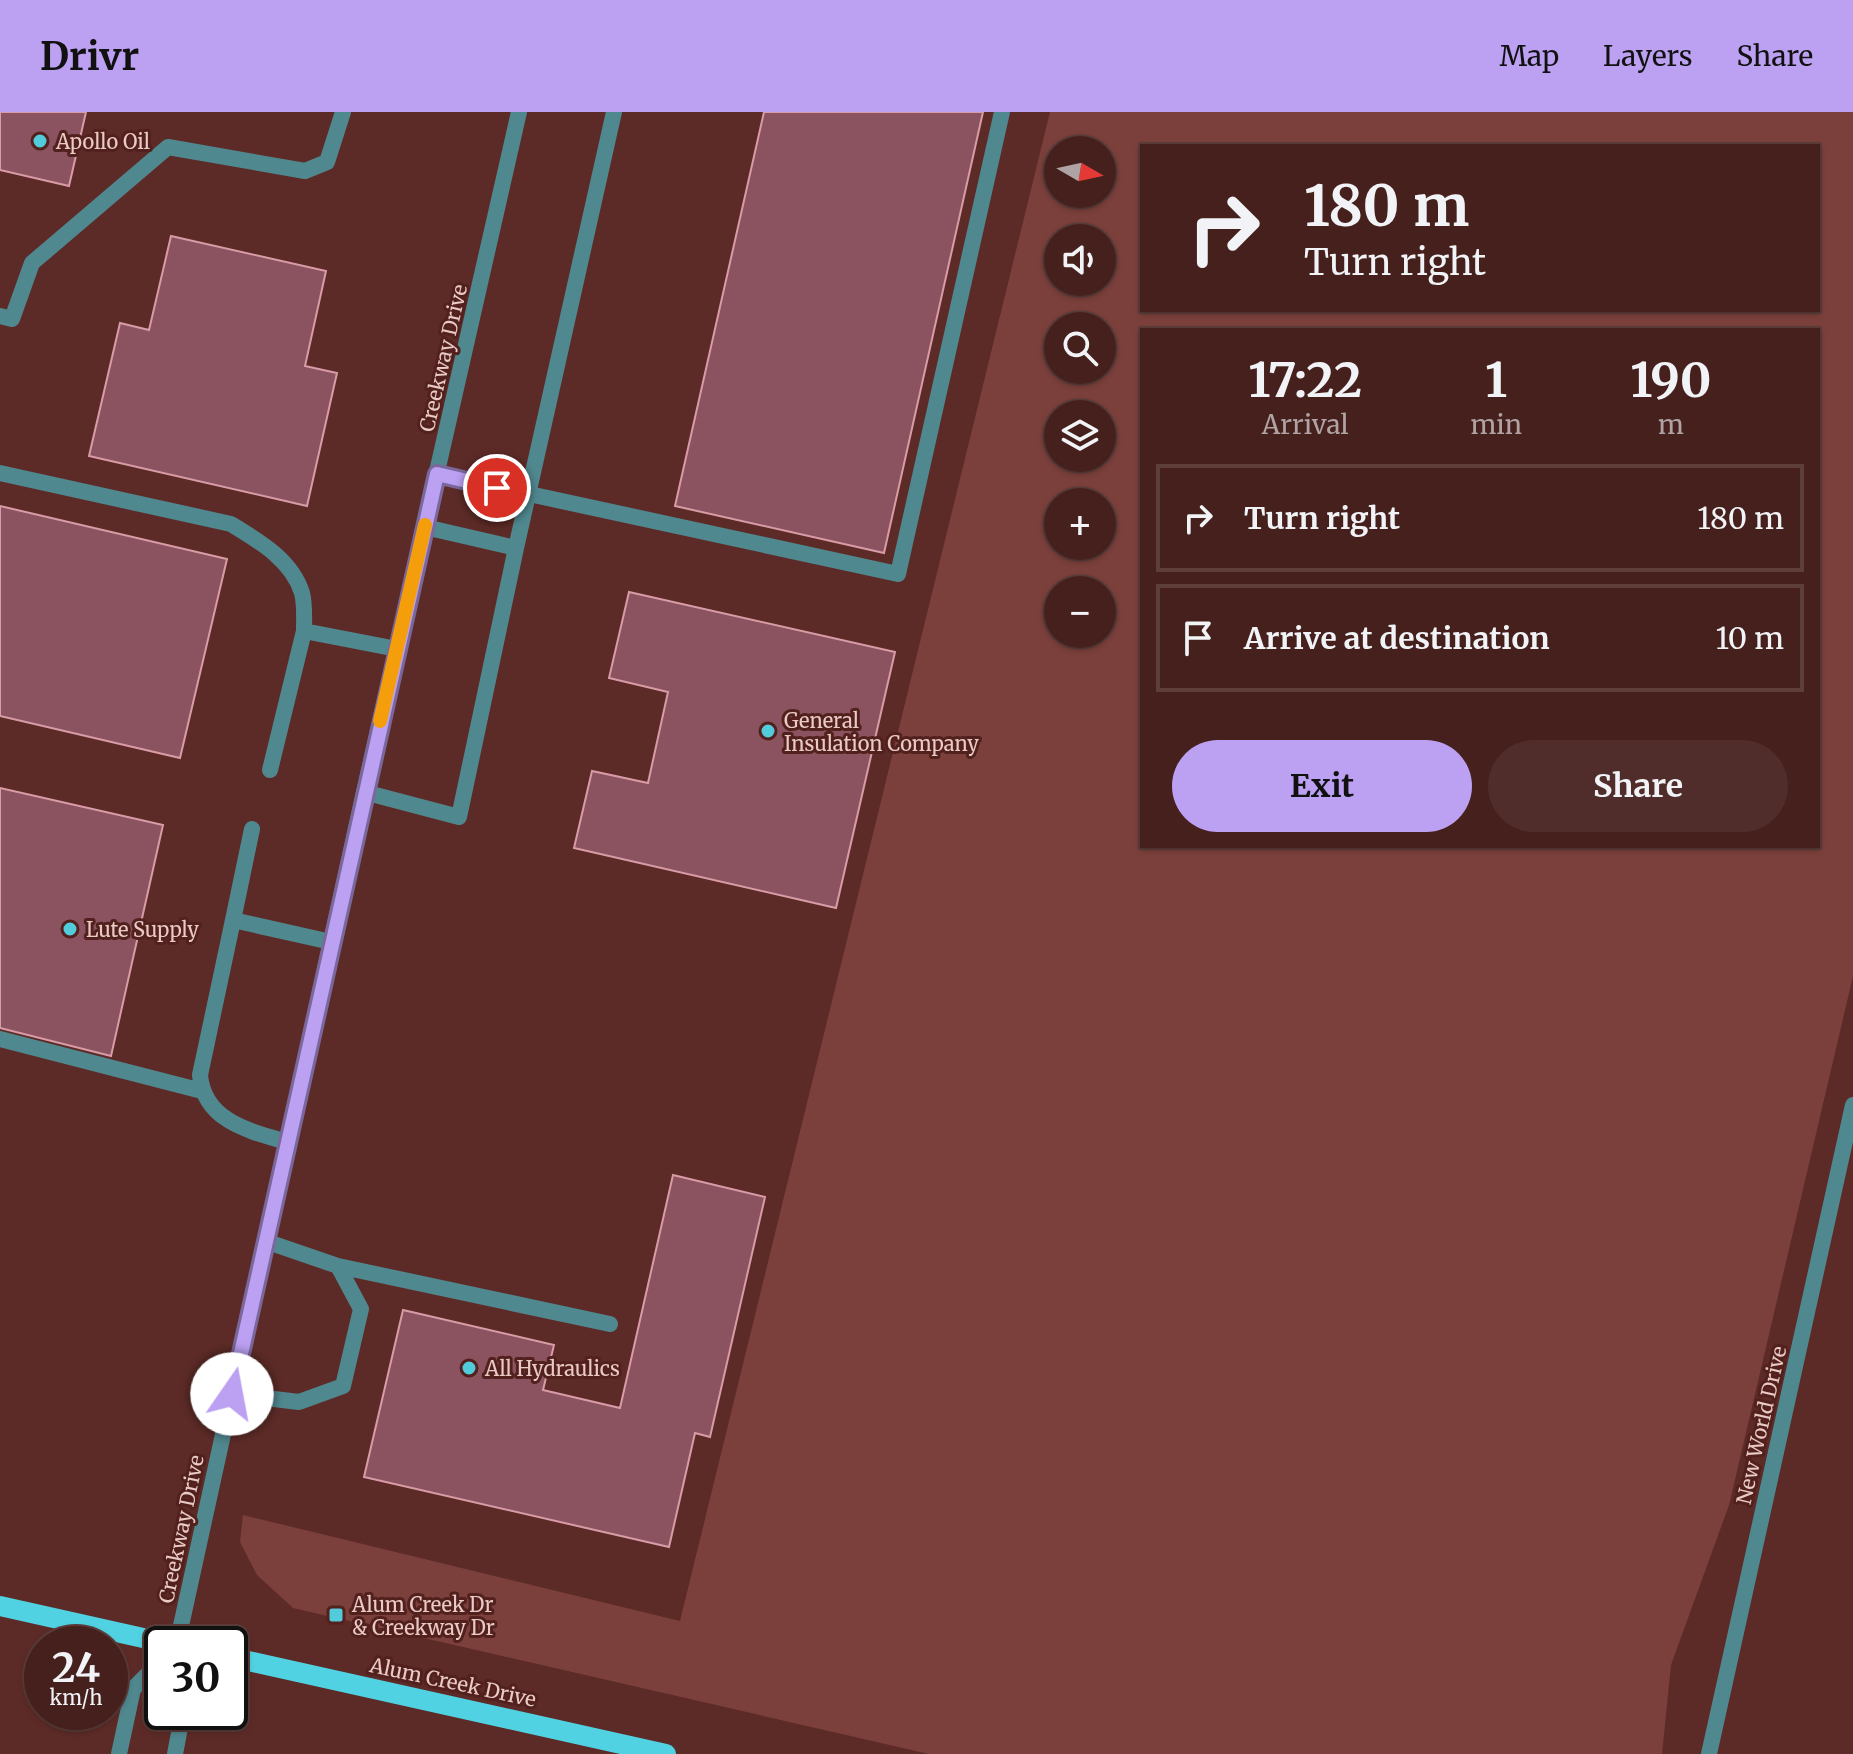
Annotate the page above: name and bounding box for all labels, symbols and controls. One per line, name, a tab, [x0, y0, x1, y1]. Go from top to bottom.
text: Drivr	[40, 33, 139, 80]
text: Map	[1499, 38, 1559, 74]
text: Layers	[1603, 38, 1692, 74]
text: Share	[1736, 38, 1813, 74]
place label: Apollo Oil	[55, 129, 150, 154]
marker: Apollo Oil	[31, 132, 49, 150]
north arrow	[1044, 136, 1116, 208]
map controls	[1044, 136, 1116, 648]
text: 180 m	[1304, 171, 1469, 241]
icon: right	[1172, 176, 1276, 280]
button: sound	[1044, 224, 1116, 296]
text: Turn right	[1304, 240, 1486, 285]
street label: Creekway Drive	[414, 282, 472, 434]
button: search	[1044, 312, 1116, 384]
text: 17:22	[1248, 350, 1362, 410]
text: 1	[1485, 350, 1507, 410]
text: 190	[1630, 350, 1712, 410]
button: layers	[1044, 400, 1116, 472]
text: Arrival	[1262, 408, 1349, 441]
text: min	[1471, 408, 1522, 441]
text: m	[1658, 408, 1684, 441]
pin	[463, 454, 531, 522]
icon: arrive	[475, 466, 519, 510]
button: +	[1044, 488, 1116, 560]
icon: right	[1176, 496, 1220, 540]
text: Turn right	[1244, 499, 1400, 537]
text: 180 m	[1697, 499, 1784, 537]
button: −	[1044, 576, 1116, 648]
icon: arrive	[1176, 616, 1220, 660]
text: Arrive at destination	[1244, 619, 1550, 657]
text: 10 m	[1716, 619, 1784, 657]
place label: General Insulation Company	[784, 708, 979, 756]
marker: General Insulation Company	[759, 722, 777, 740]
button: Exit	[1172, 740, 1472, 832]
button: Share	[1488, 740, 1788, 832]
place label: Lute Supply	[86, 917, 199, 942]
marker: Lute Supply	[61, 920, 79, 938]
street label: New World Drive	[1731, 1343, 1791, 1507]
position arrow	[190, 1352, 274, 1436]
place label: All Hydraulics	[484, 1356, 620, 1381]
marker: All Hydraulics	[460, 1359, 478, 1377]
street label: Creekway Drive	[153, 1453, 209, 1605]
place label: Alum Creek Dr & Creekway Dr	[351, 1592, 495, 1640]
marker: Alum Creek Dr & Creekway Dr	[327, 1606, 345, 1624]
speed limit sign: 30	[144, 1626, 248, 1730]
text: 24	[52, 1643, 100, 1693]
street label: Alum Creek Drive	[367, 1652, 538, 1712]
text: km/h	[50, 1685, 102, 1710]

